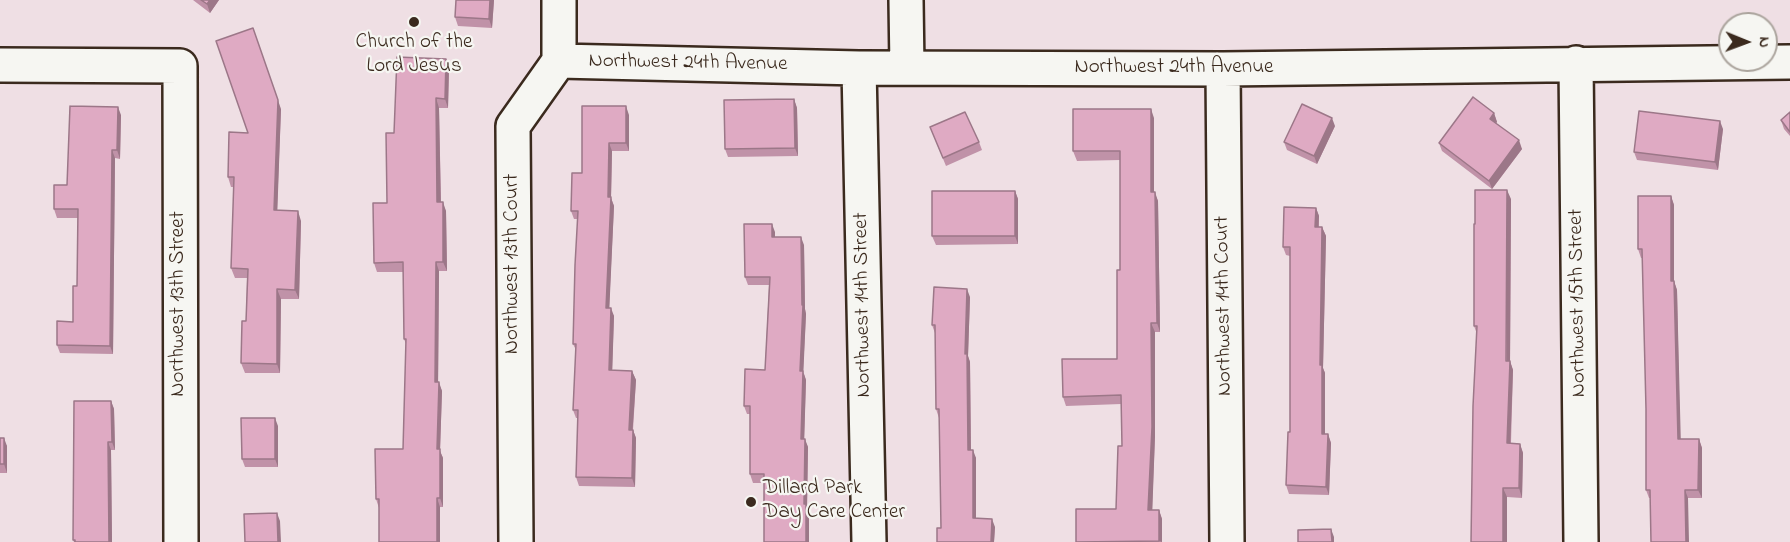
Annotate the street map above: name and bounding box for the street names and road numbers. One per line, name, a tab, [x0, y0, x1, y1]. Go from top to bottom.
street label: Northwest 24th Avenue	[588, 50, 788, 78]
street label: Northwest 24th Avenue	[1075, 56, 1273, 82]
street label: Northwest 13th Court	[501, 174, 527, 354]
street label: Northwest 15th Street	[1565, 208, 1593, 398]
street label: Northwest 13th Street	[167, 211, 193, 397]
street label: Northwest 14th Street	[850, 212, 878, 398]
street label: Northwest 14th Court	[1211, 216, 1239, 396]

